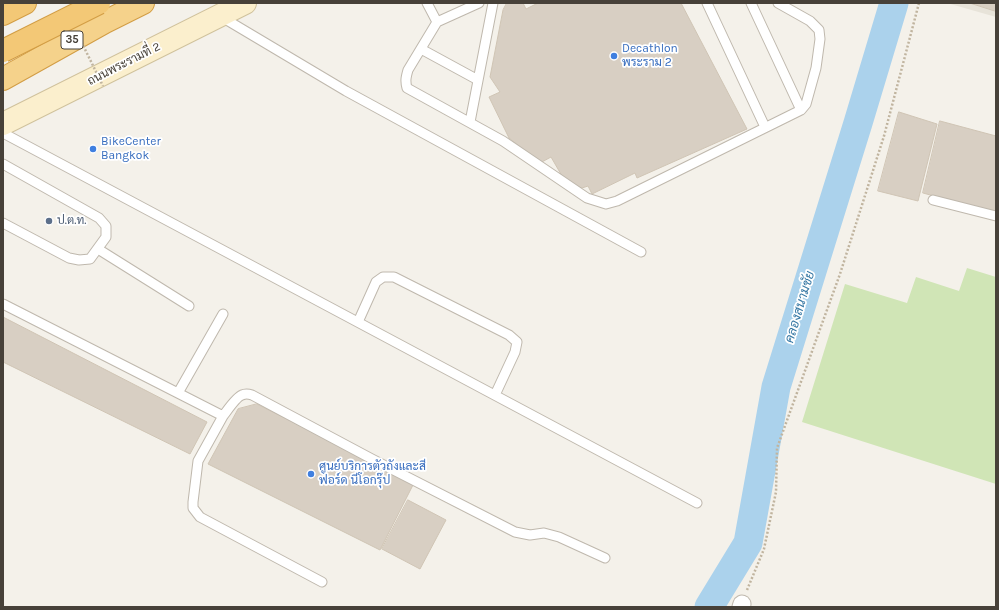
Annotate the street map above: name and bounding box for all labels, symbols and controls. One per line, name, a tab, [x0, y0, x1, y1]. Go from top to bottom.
road number: 35	[61, 31, 83, 49]
street label: ถนนพระรามที่ 2	[85, 39, 163, 89]
place label: Decathlon พระราม 2	[622, 42, 678, 70]
marker: Decathlon พระราม 2	[609, 51, 619, 61]
place label: BikeCenter Bangkok	[101, 135, 161, 163]
marker: BikeCenter Bangkok	[88, 144, 98, 154]
place label: ป.ต.ท.	[57, 214, 86, 228]
marker: ป.ต.ท.	[44, 216, 54, 226]
water label: คลองสนามชัย	[782, 269, 818, 345]
place label: ศูนย์บริการตัวถังและสี ฟอร์ด นีโอกรุ๊ป	[319, 460, 426, 488]
marker: ศูนย์บริการตัวถังและสี ฟอร์ด นีโอกรุ๊ป	[306, 469, 316, 479]

